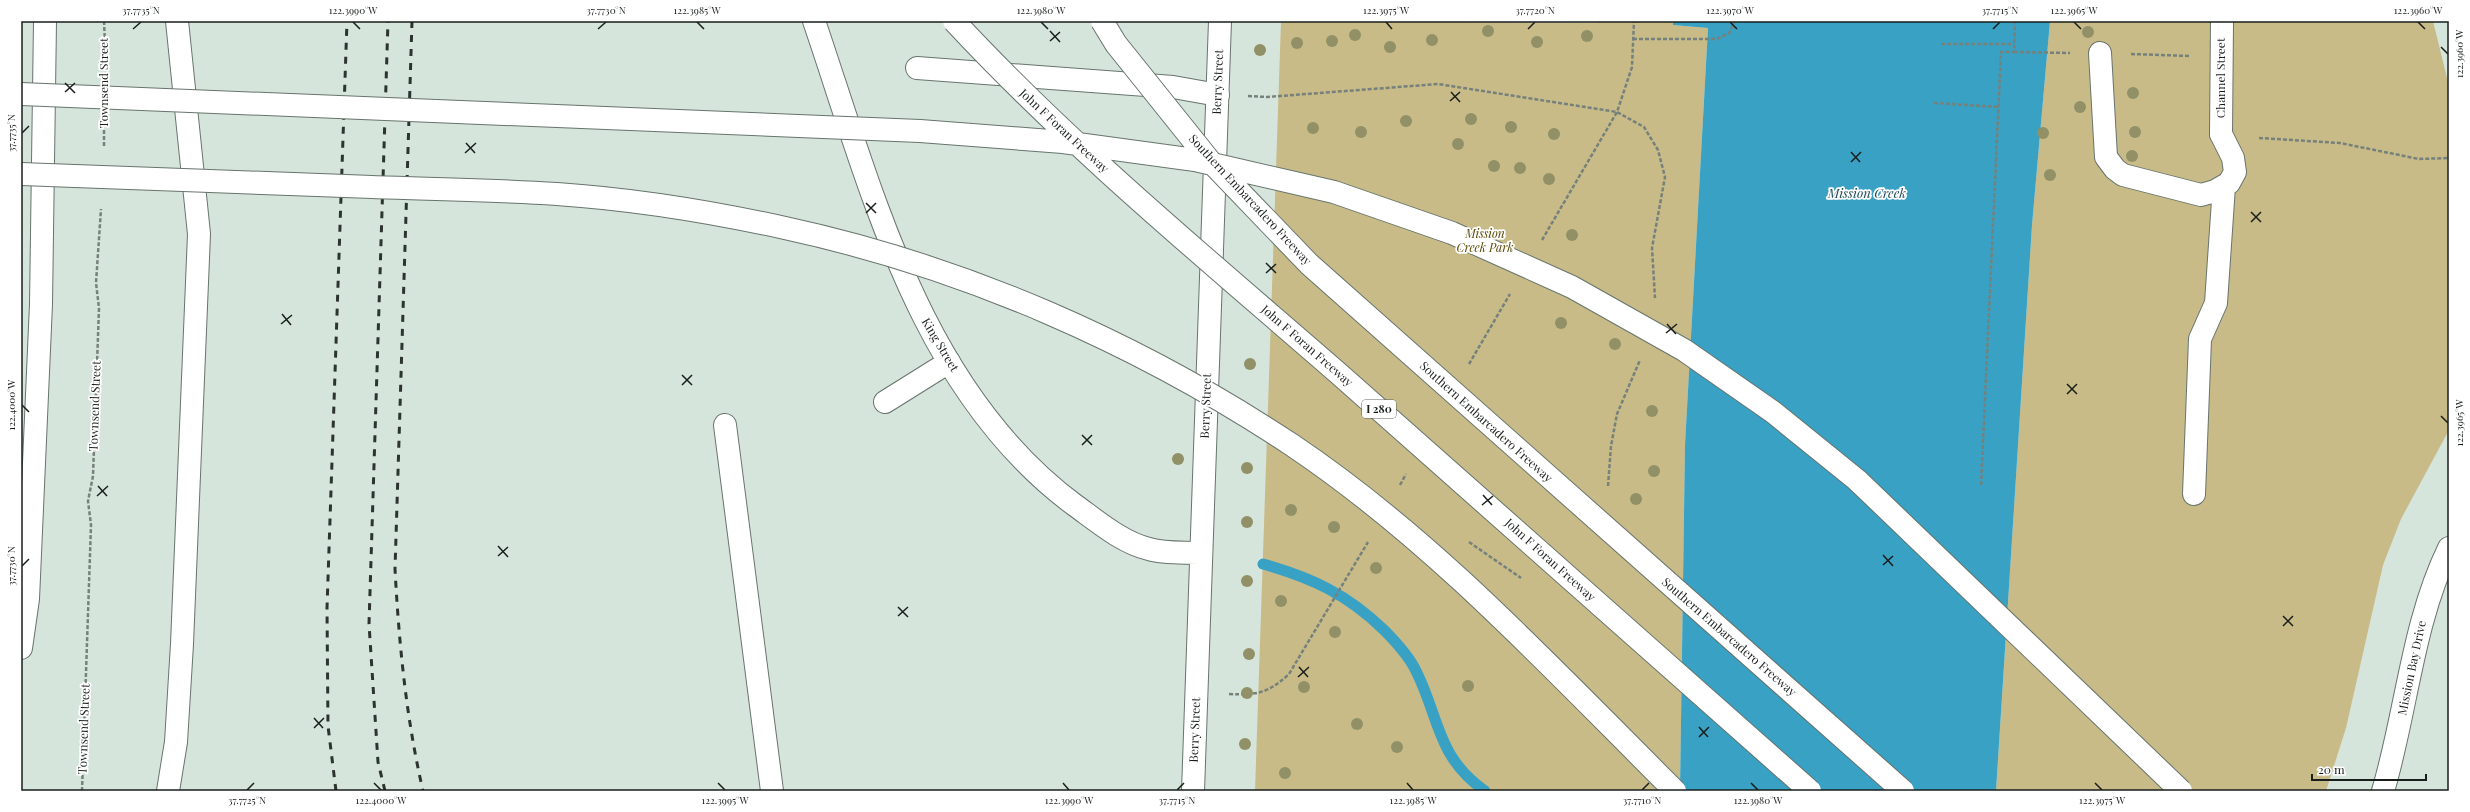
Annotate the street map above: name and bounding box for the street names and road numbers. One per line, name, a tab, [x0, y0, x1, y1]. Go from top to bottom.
street label: Townsend Street	[95, 37, 111, 128]
street label: Channel Street	[2212, 37, 2228, 118]
street label: Berry Street	[1208, 48, 1226, 115]
street label: John F Foran Freeway	[1016, 84, 1113, 176]
street label: Southern Embarcadero Freeway	[1186, 130, 1316, 268]
street label: John F Foran Freeway	[1258, 300, 1357, 390]
street label: King Street	[919, 315, 964, 375]
street label: Southern Embarcadero Freeway	[1417, 357, 1556, 485]
street label: Townsend Street	[84, 360, 104, 452]
street label: Berry Street	[1196, 372, 1214, 439]
road number: I 280	[1362, 400, 1396, 418]
street label: John F Foran Freeway	[1501, 514, 1599, 604]
street label: Southern Embarcadero Freeway	[1659, 573, 1800, 699]
street label: Mission Bay Drive	[2393, 619, 2429, 717]
street label: Townsend Street	[73, 683, 93, 775]
street label: Berry Street	[1185, 696, 1203, 763]

